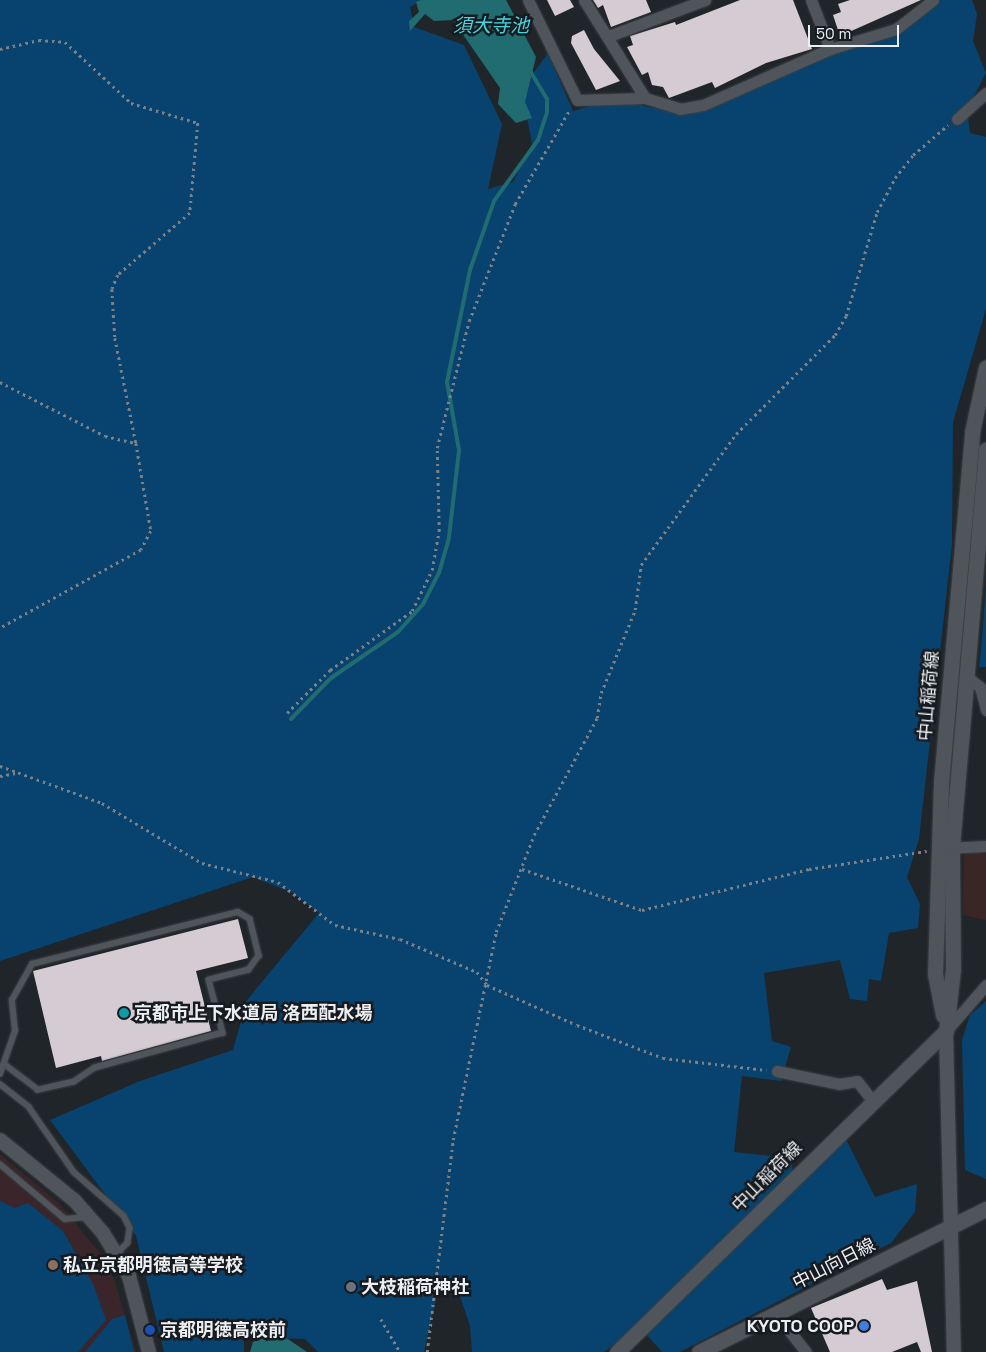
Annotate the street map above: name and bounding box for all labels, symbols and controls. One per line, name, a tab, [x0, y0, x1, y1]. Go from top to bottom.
water label: 須大寺池	[453, 15, 529, 37]
scale bar	[811, 15, 902, 47]
text: 50 m	[816, 24, 851, 43]
street label: 中山稲荷線	[914, 650, 944, 742]
place label: 京都市上下水道局 洛西配水場	[134, 1002, 373, 1024]
marker: 京都市上下水道局 洛西配水場	[118, 1007, 130, 1019]
street label: 中山稲荷線	[728, 1138, 806, 1216]
street label: 中山向日線	[789, 1234, 879, 1294]
place label: 私立京都明徳高等学校	[63, 1254, 243, 1276]
marker: 私立京都明徳高等学校	[47, 1259, 59, 1271]
place label: 大枝稲荷神社	[361, 1276, 469, 1298]
marker: 大枝稲荷神社	[345, 1281, 357, 1293]
place label: KYOTO COOP	[747, 1315, 854, 1337]
place label: 京都明徳高校前	[160, 1319, 286, 1341]
marker: KYOTO COOP	[858, 1320, 870, 1332]
marker: 京都明徳高校前	[144, 1324, 156, 1336]

